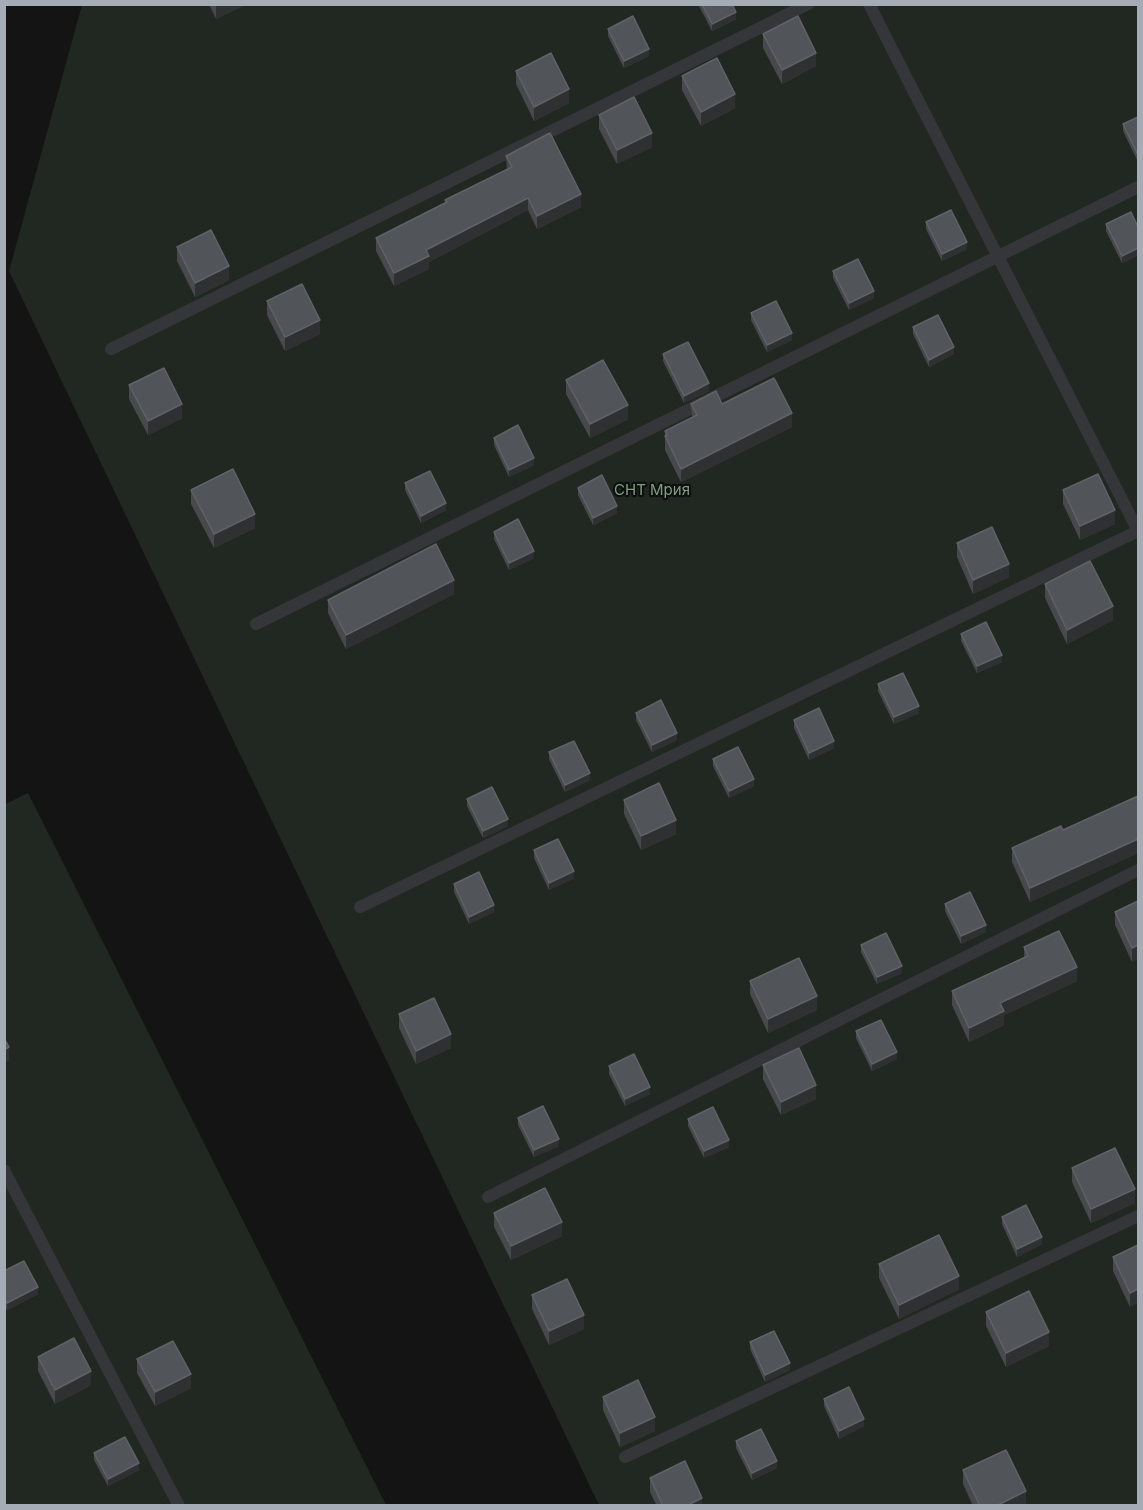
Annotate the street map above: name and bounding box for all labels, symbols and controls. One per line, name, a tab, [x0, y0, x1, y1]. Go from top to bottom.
park label: СНТ Мрия	[614, 481, 690, 499]

